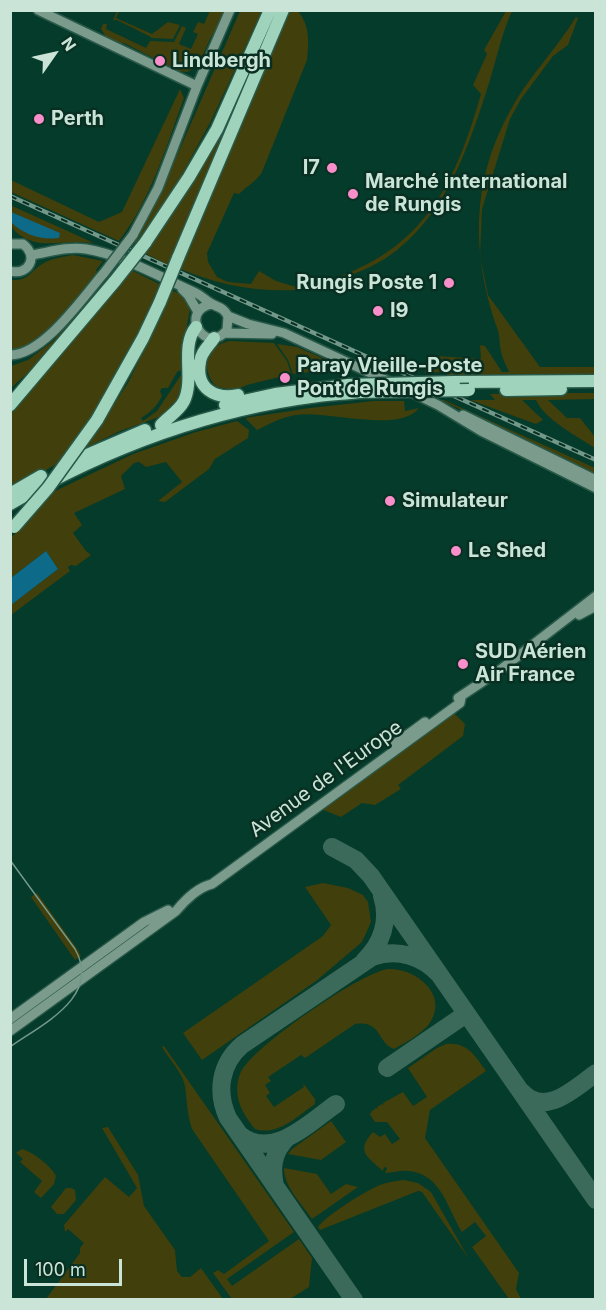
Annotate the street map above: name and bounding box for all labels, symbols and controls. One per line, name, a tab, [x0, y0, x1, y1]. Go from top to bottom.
north arrow	[24, 24, 84, 84]
text: N	[57, 33, 81, 55]
place label: Lindbergh	[172, 49, 271, 73]
marker: Lindbergh	[153, 54, 167, 68]
place label: Perth	[51, 107, 104, 131]
marker: Perth	[32, 112, 46, 126]
place label: I7	[303, 156, 320, 180]
marker: I7	[325, 161, 339, 175]
place label: Marché international de Rungis	[365, 170, 568, 217]
marker: Marché international de Rungis	[346, 187, 360, 201]
place label: Rungis Poste 1	[296, 271, 437, 295]
marker: Rungis Poste 1	[442, 276, 456, 290]
place label: I9	[390, 299, 409, 323]
marker: I9	[371, 304, 385, 318]
place label: Paray Vieille-Poste Pont de Rungis	[297, 354, 482, 401]
marker: Paray Vieille-Poste Pont de Rungis	[278, 371, 292, 385]
place label: Simulateur	[402, 489, 508, 513]
marker: Simulateur	[383, 494, 397, 508]
place label: Le Shed	[468, 539, 546, 563]
marker: Le Shed	[449, 544, 463, 558]
place label: SUD Aérien Air France	[475, 640, 586, 687]
marker: SUD Aérien Air France	[456, 657, 470, 671]
street label: Avenue de l'Europe	[245, 715, 407, 843]
scale bar	[27, 1247, 124, 1285]
text: 100 m	[35, 1259, 86, 1280]

